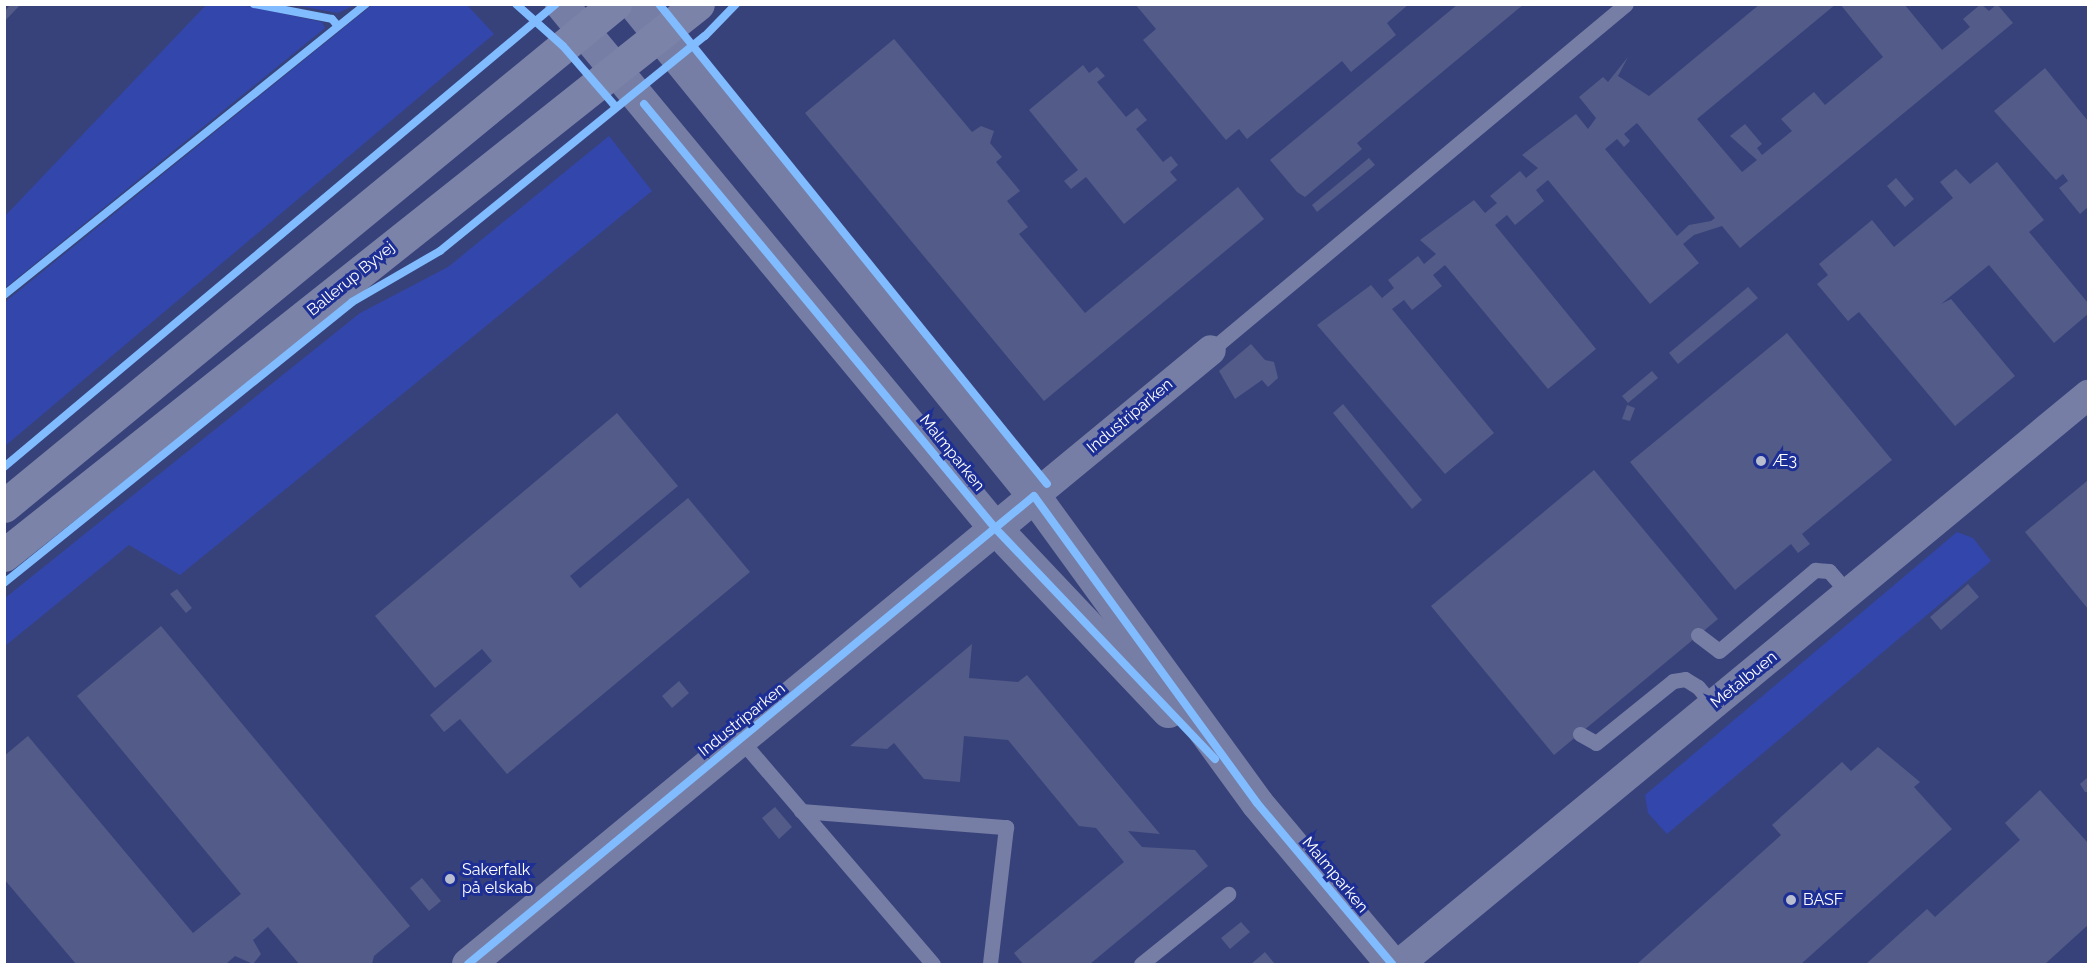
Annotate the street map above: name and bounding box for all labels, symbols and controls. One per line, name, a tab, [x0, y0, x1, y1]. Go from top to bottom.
street label: Ballerup Byvej	[303, 238, 399, 320]
street label: Industriparken	[1083, 375, 1177, 457]
street label: Malmparken	[915, 411, 989, 495]
place label: Æ3	[1773, 451, 1797, 471]
marker: Æ3	[1754, 454, 1768, 468]
street label: Metalbuen	[1707, 647, 1781, 713]
street label: Industriparken	[695, 679, 789, 761]
street label: Malmparken	[1298, 833, 1372, 917]
place label: Sakerfalk på elskab	[462, 860, 533, 898]
marker: Sakerfalk på elskab	[443, 872, 457, 886]
place label: BASF	[1803, 890, 1843, 910]
marker: BASF	[1784, 893, 1798, 907]

